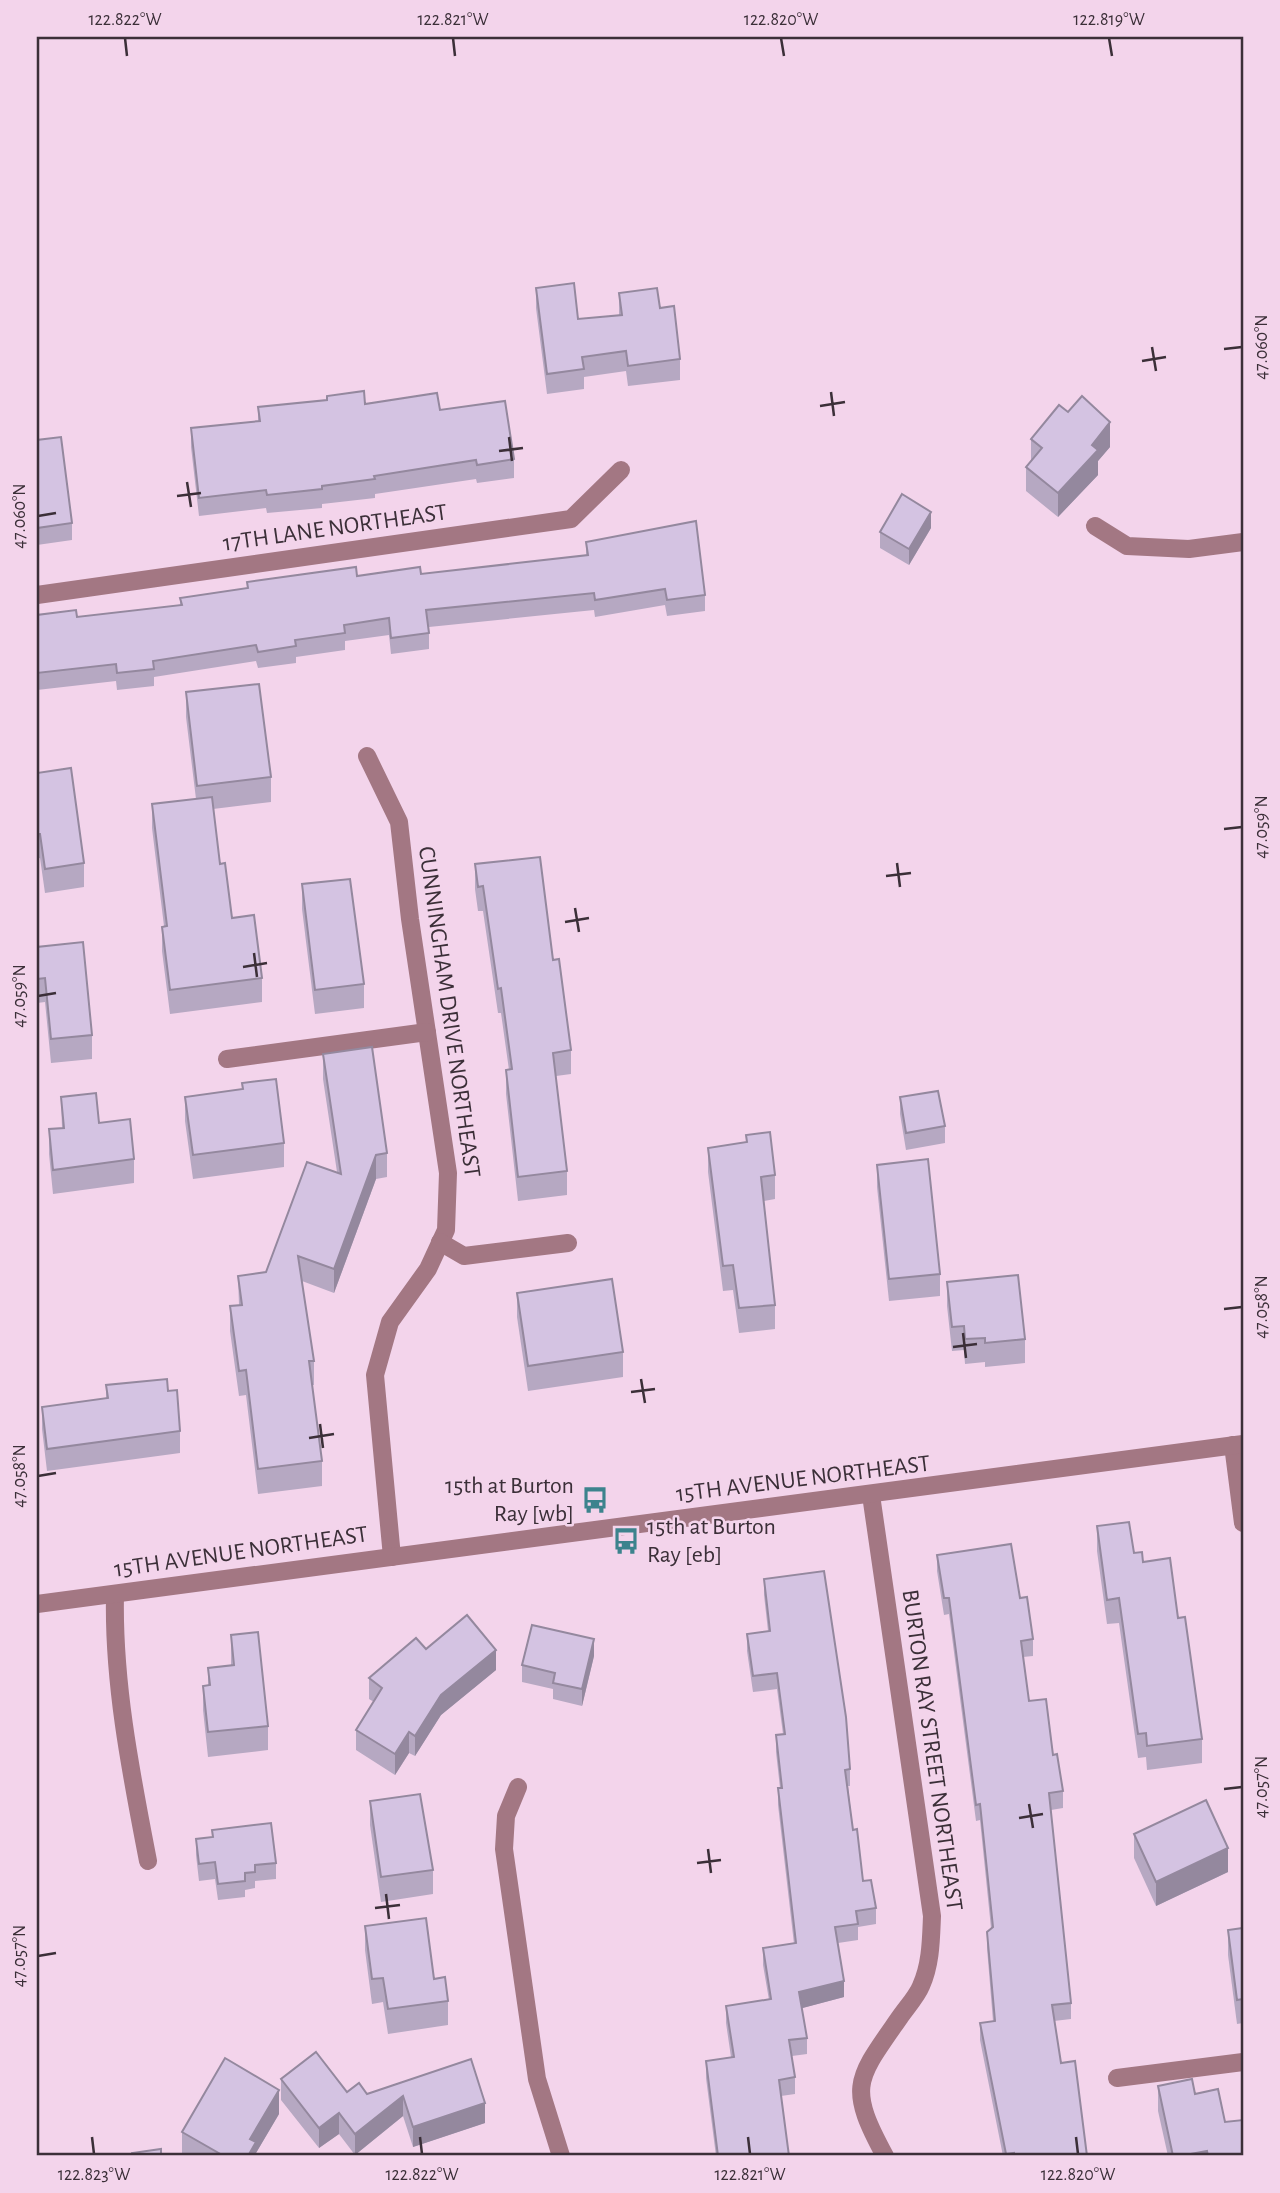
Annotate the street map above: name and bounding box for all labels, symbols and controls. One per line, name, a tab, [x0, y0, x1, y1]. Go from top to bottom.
text: 122.822°W	[88, 11, 162, 29]
text: 122.821°W	[417, 11, 489, 29]
text: 122.820°W	[744, 11, 818, 29]
text: 122.819°W	[1073, 11, 1145, 29]
text: 47.060°N	[1253, 314, 1271, 380]
text: 47.060°N	[11, 483, 29, 549]
street label: 17TH LANE NORTHEAST	[221, 500, 449, 556]
text: 47.059°N	[1253, 795, 1271, 859]
street label: CUNNINGHAM DRIVE NORTHEAST	[414, 845, 484, 1179]
text: 47.059°N	[11, 964, 29, 1028]
text: 47.058°N	[1253, 1275, 1271, 1339]
text: 47.058°N	[11, 1444, 29, 1508]
street label: 15TH AVENUE NORTHEAST	[675, 1451, 932, 1506]
place label: 15th at Burton Ray [wb]	[445, 1474, 574, 1526]
bus stop icon: 15th at Burton Ray [wb]	[580, 1485, 610, 1515]
place label: 15th at Burton Ray [eb]	[647, 1515, 776, 1567]
street label: 15TH AVENUE NORTHEAST	[113, 1522, 370, 1582]
bus stop icon: 15th at Burton Ray [eb]	[611, 1526, 641, 1556]
street label: BURTON RAY STREET NORTHEAST	[898, 1588, 966, 1912]
text: 47.057°N	[1253, 1756, 1271, 1818]
text: 47.057°N	[11, 1925, 29, 1987]
text: 122.823°W	[58, 2166, 130, 2184]
text: 122.822°W	[385, 2166, 459, 2184]
text: 122.821°W	[714, 2166, 786, 2184]
text: 122.820°W	[1041, 2166, 1115, 2184]

